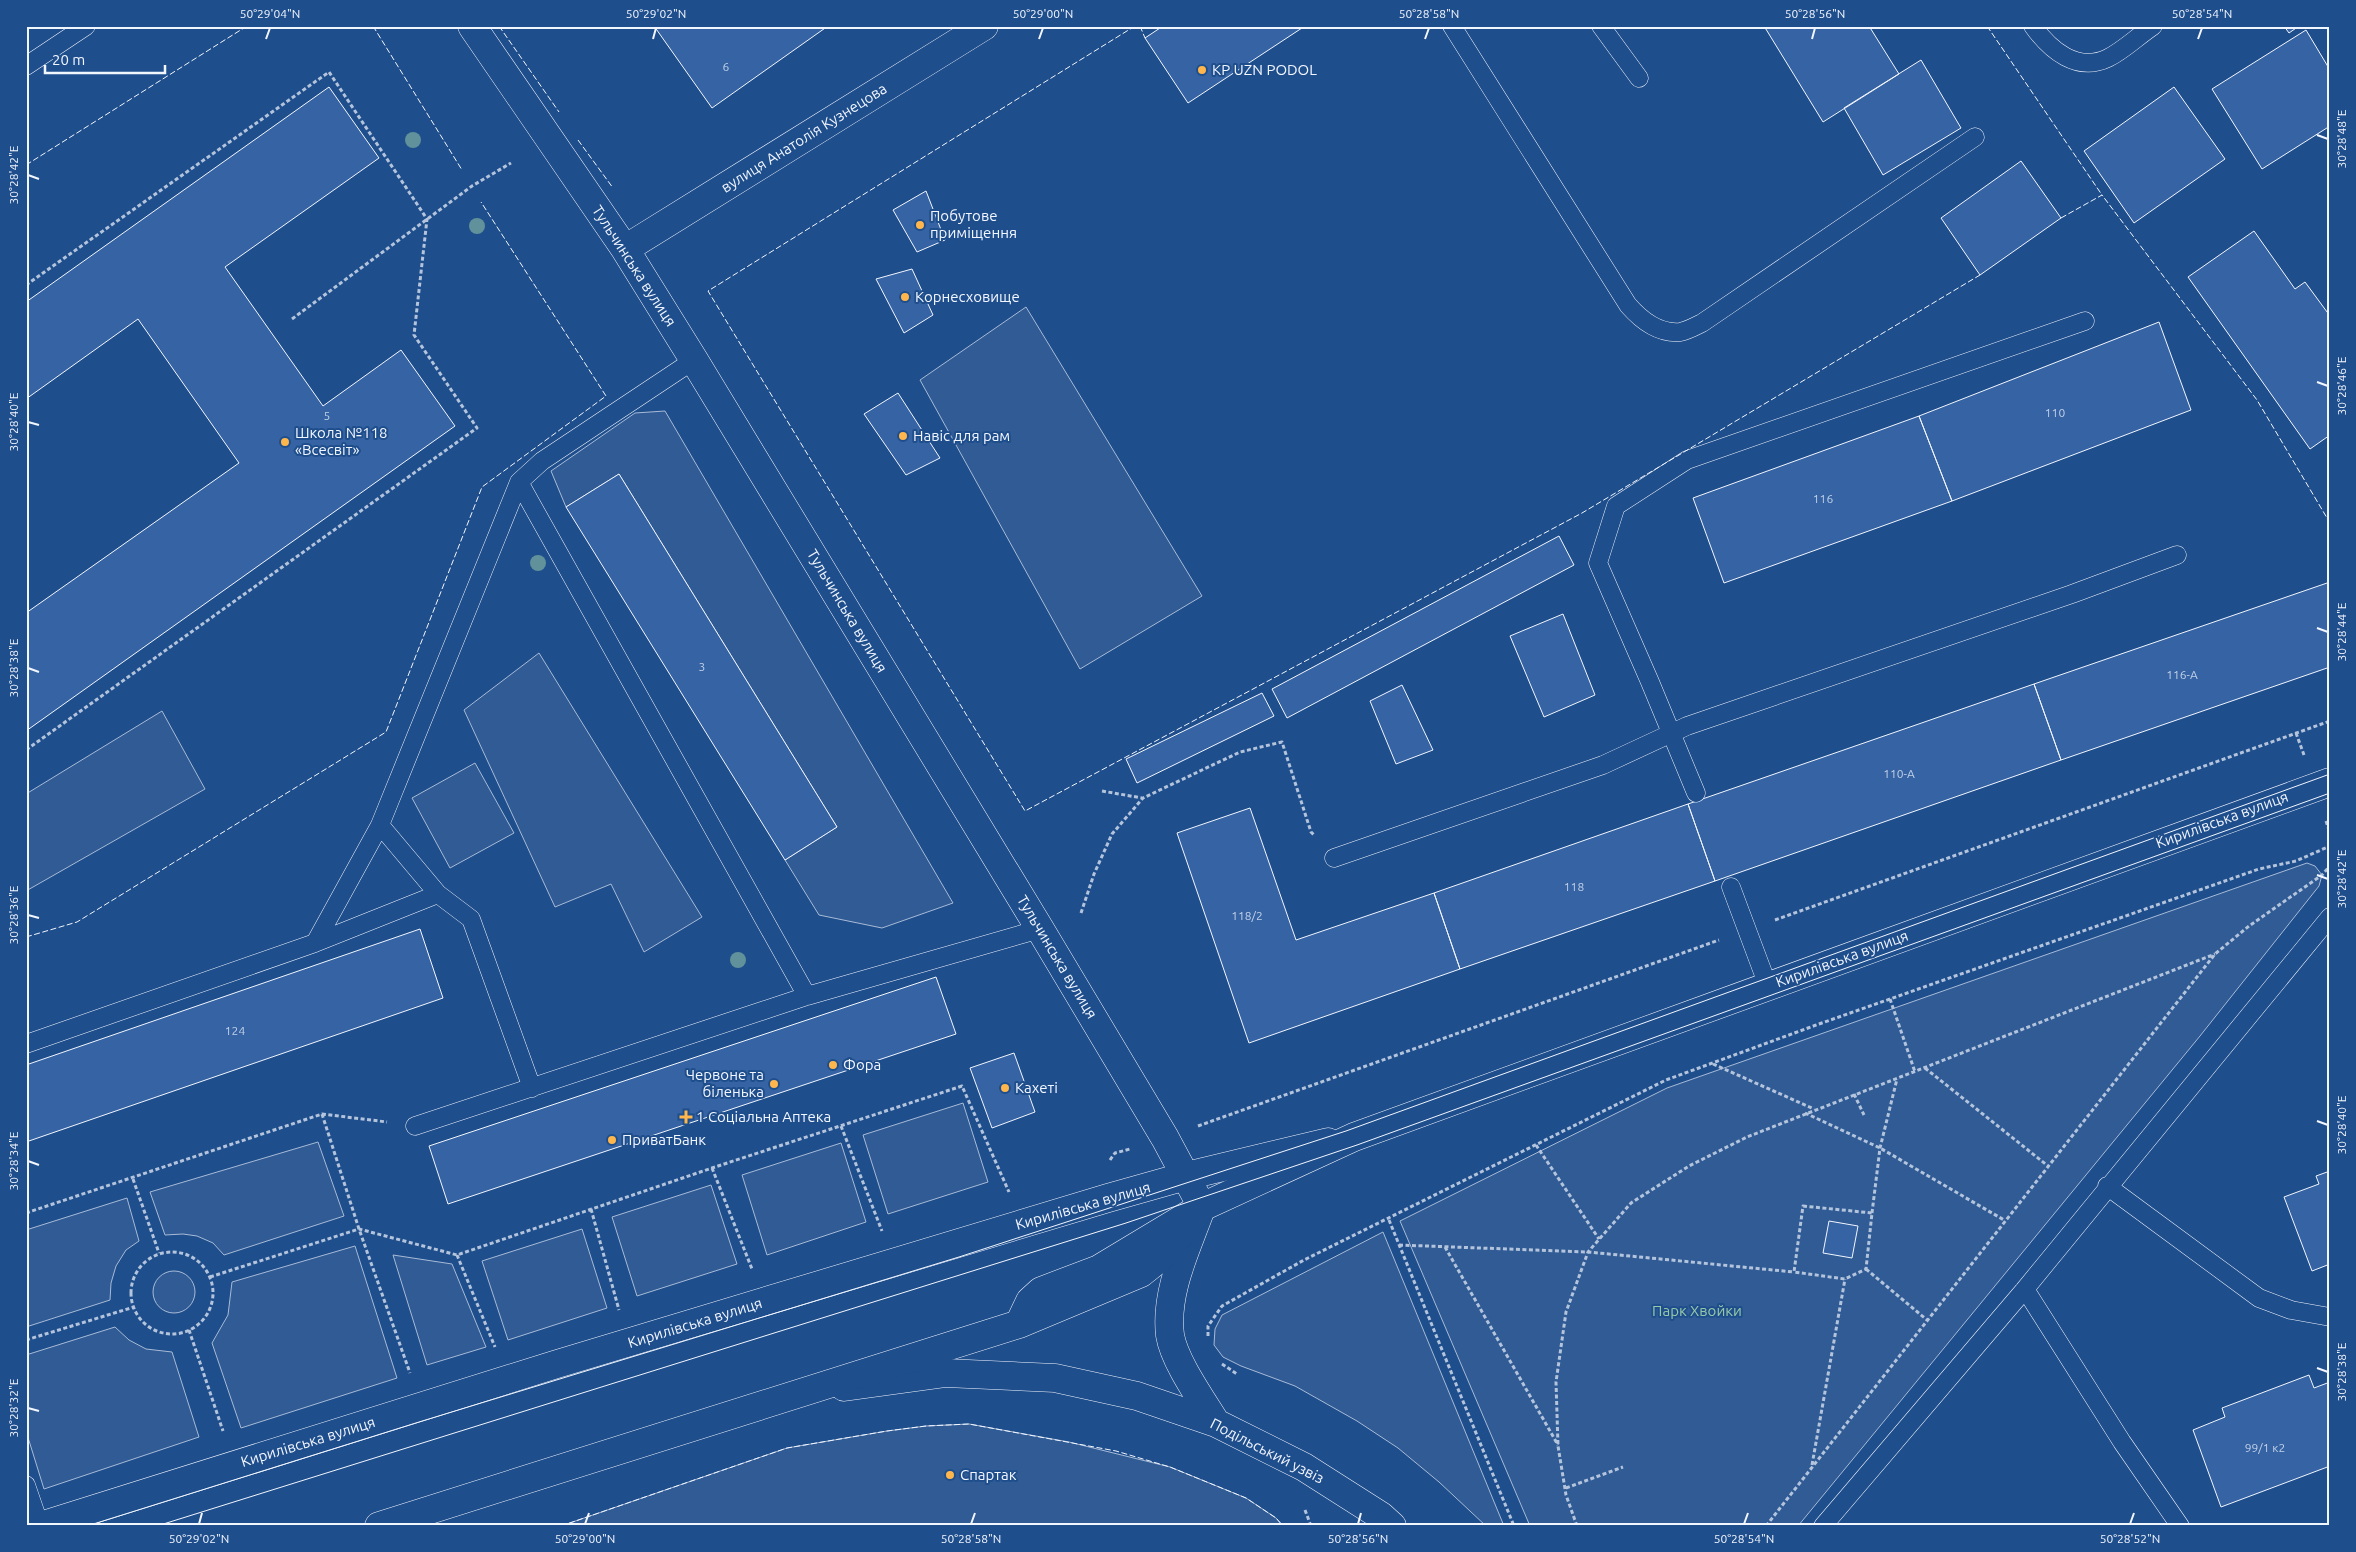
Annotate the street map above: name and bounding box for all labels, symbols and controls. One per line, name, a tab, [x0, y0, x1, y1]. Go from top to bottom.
text: 50°29'04"N	[240, 7, 300, 20]
text: 50°29'02"N	[626, 7, 686, 20]
text: 50°29'00"N	[1013, 7, 1073, 20]
text: 50°28'58"N	[1399, 7, 1459, 20]
text: 50°28'56"N	[1785, 7, 1845, 20]
text: 50°28'54"N	[2172, 7, 2232, 20]
scale bar	[45, 42, 165, 74]
text: 20 m	[52, 51, 85, 68]
house number: 6	[723, 60, 730, 73]
place label: KP UZN PODOL	[1212, 61, 1317, 78]
marker: KP UZN PODOL	[1196, 64, 1208, 76]
street label: вулиця Анатолія Кузнецова	[718, 79, 890, 196]
text: 30°28'48"E	[2335, 109, 2348, 168]
text: 30°28'42"E	[7, 145, 20, 204]
street label: Тульчинська вулиця	[589, 202, 680, 329]
place label: Побутове приміщення	[930, 207, 1017, 241]
marker: Побутове приміщення	[914, 219, 926, 231]
place label: Корнесховище	[915, 288, 1020, 305]
marker: Корнесховище	[899, 291, 911, 303]
text: 30°28'46"E	[2335, 356, 2348, 415]
text: 30°28'40"E	[7, 392, 20, 451]
house number: 110	[2045, 406, 2065, 419]
house number: 5	[324, 409, 330, 422]
place label: Школа №118 «Всесвіт»	[295, 424, 388, 458]
place label: Навіс для рам	[913, 427, 1010, 444]
marker: Навіс для рам	[897, 430, 909, 442]
marker: Школа №118 «Всесвіт»	[279, 436, 291, 448]
house number: 116	[1813, 492, 1833, 505]
street label: Тульчинська вулиця	[804, 546, 891, 675]
text: 30°28'44"E	[2335, 602, 2348, 661]
text: 30°28'38"E	[7, 638, 20, 697]
house number: 3	[699, 660, 705, 673]
house number: 116-А	[2166, 668, 2198, 681]
house number: 110-А	[1883, 767, 1915, 780]
street label: Кирилівська вулиця	[2153, 788, 2290, 851]
text: 30°28'42"E	[2335, 849, 2348, 908]
house number: 118	[1564, 880, 1584, 893]
text: 30°28'36"E	[7, 885, 20, 944]
street label: Тульчинська вулиця	[1014, 892, 1101, 1021]
house number: 118/2	[1231, 909, 1263, 922]
street label: Кирилівська вулиця	[1773, 927, 1910, 990]
house number: 124	[225, 1024, 245, 1037]
place label: Фора	[843, 1056, 881, 1073]
marker: Фора	[827, 1059, 839, 1071]
place label: Червоне та біленька	[686, 1066, 764, 1100]
marker: Червоне та біленька	[768, 1078, 780, 1090]
place label: Кахеті	[1015, 1079, 1058, 1096]
marker: Кахеті	[999, 1082, 1011, 1094]
text: 30°28'40"E	[2335, 1095, 2348, 1154]
place label: 1 Соціальна Аптека	[696, 1108, 831, 1125]
marker: 1 Соціальна Аптека	[680, 1111, 692, 1123]
text: 30°28'34"E	[7, 1131, 20, 1190]
place label: ПриватБанк	[622, 1131, 706, 1148]
marker: ПриватБанк	[606, 1134, 618, 1146]
street label: Кирилівська вулиця	[1013, 1178, 1152, 1233]
street label: Кирилівська вулиця	[626, 1294, 764, 1351]
park label: Парк Хвойки	[1652, 1302, 1742, 1319]
text: 30°28'38"E	[2335, 1342, 2348, 1401]
text: 30°28'32"E	[7, 1378, 20, 1437]
street label: Кирилівська вулиця	[239, 1413, 377, 1470]
street label: Подільський узвіз	[1208, 1415, 1327, 1487]
house number: 99/1 к2	[2245, 1441, 2285, 1454]
place label: Спартак	[960, 1466, 1017, 1483]
marker: Спартак	[944, 1469, 956, 1481]
text: 50°29'02"N	[169, 1532, 229, 1545]
text: 50°29'00"N	[555, 1532, 615, 1545]
text: 50°28'58"N	[941, 1532, 1001, 1545]
text: 50°28'56"N	[1328, 1532, 1388, 1545]
text: 50°28'54"N	[1714, 1532, 1774, 1545]
text: 50°28'52"N	[2100, 1532, 2160, 1545]

